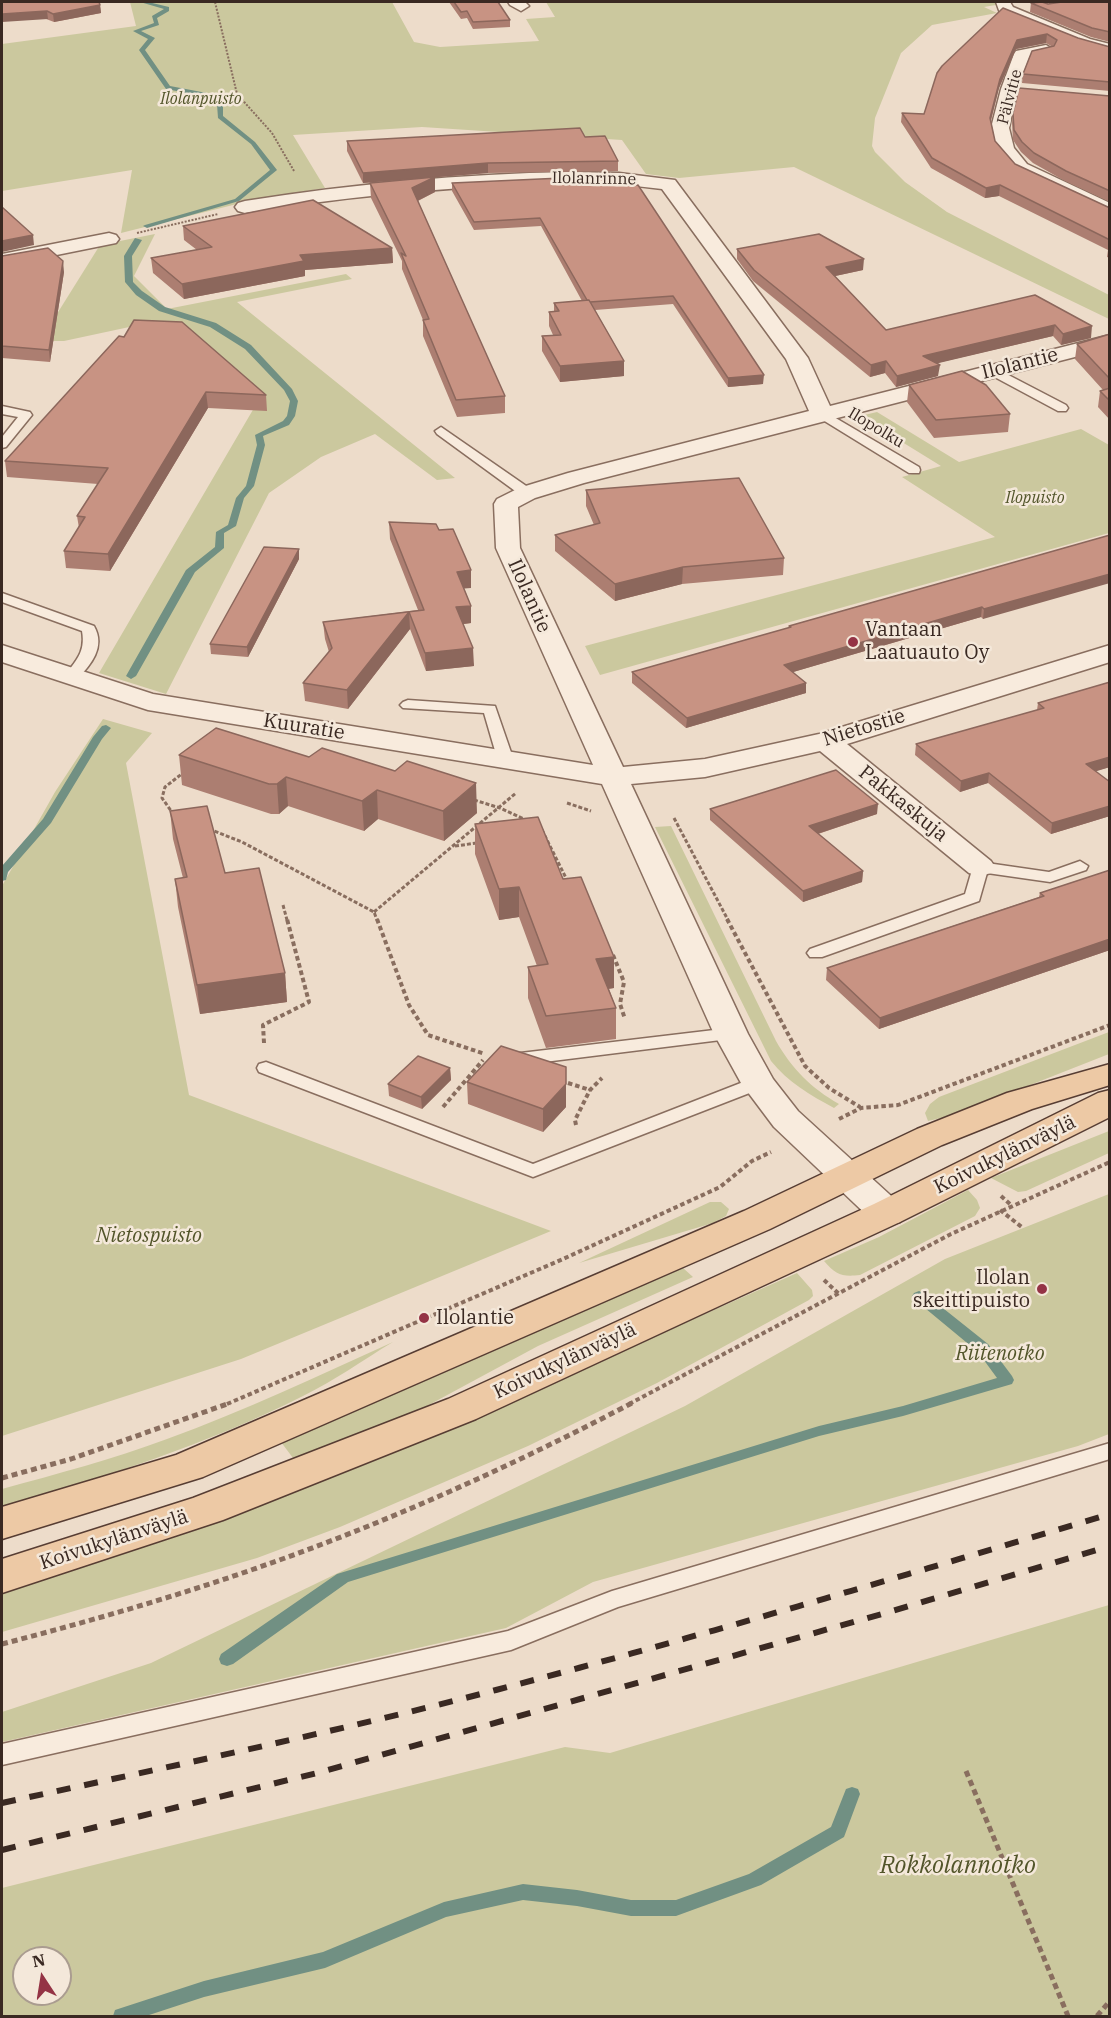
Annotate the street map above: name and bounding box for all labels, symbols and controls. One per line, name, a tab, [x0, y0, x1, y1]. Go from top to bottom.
street label: Pälvitie	[993, 67, 1027, 127]
park label: Ilolanpuisto	[160, 89, 242, 109]
street label: Ilolanrinne	[552, 169, 636, 189]
street label: Ilolantie	[979, 343, 1061, 385]
street label: Ilopolku	[844, 404, 908, 452]
park label: Ilopuisto	[1005, 488, 1065, 508]
street label: Ilolantie	[502, 556, 556, 636]
place label: Vantaan Laatuauto Oy	[865, 618, 989, 665]
marker: Vantaan Laatuauto Oy	[846, 635, 860, 649]
street label: Nietostie	[820, 704, 908, 752]
street label: Kuuratie	[262, 709, 346, 745]
street label: Pakkaskuja	[853, 761, 953, 847]
street label: Koivukylänväylä	[930, 1110, 1080, 1200]
park label: Nietospuisto	[96, 1224, 202, 1248]
place label: Ilolan skeittipuisto	[913, 1266, 1030, 1313]
marker: Ilolan skeittipuisto	[1035, 1282, 1049, 1296]
place label: Ilolantie	[436, 1306, 514, 1330]
marker: Ilolantie	[417, 1311, 431, 1325]
street label: Koivukylänväylä	[490, 1317, 640, 1405]
park label: Riitenotko	[955, 1342, 1045, 1366]
street label: Koivukylänväylä	[37, 1505, 191, 1575]
park label: Rokkolannotko	[880, 1852, 1036, 1880]
north arrow	[12, 1946, 72, 2006]
text: N	[30, 1949, 47, 1971]

